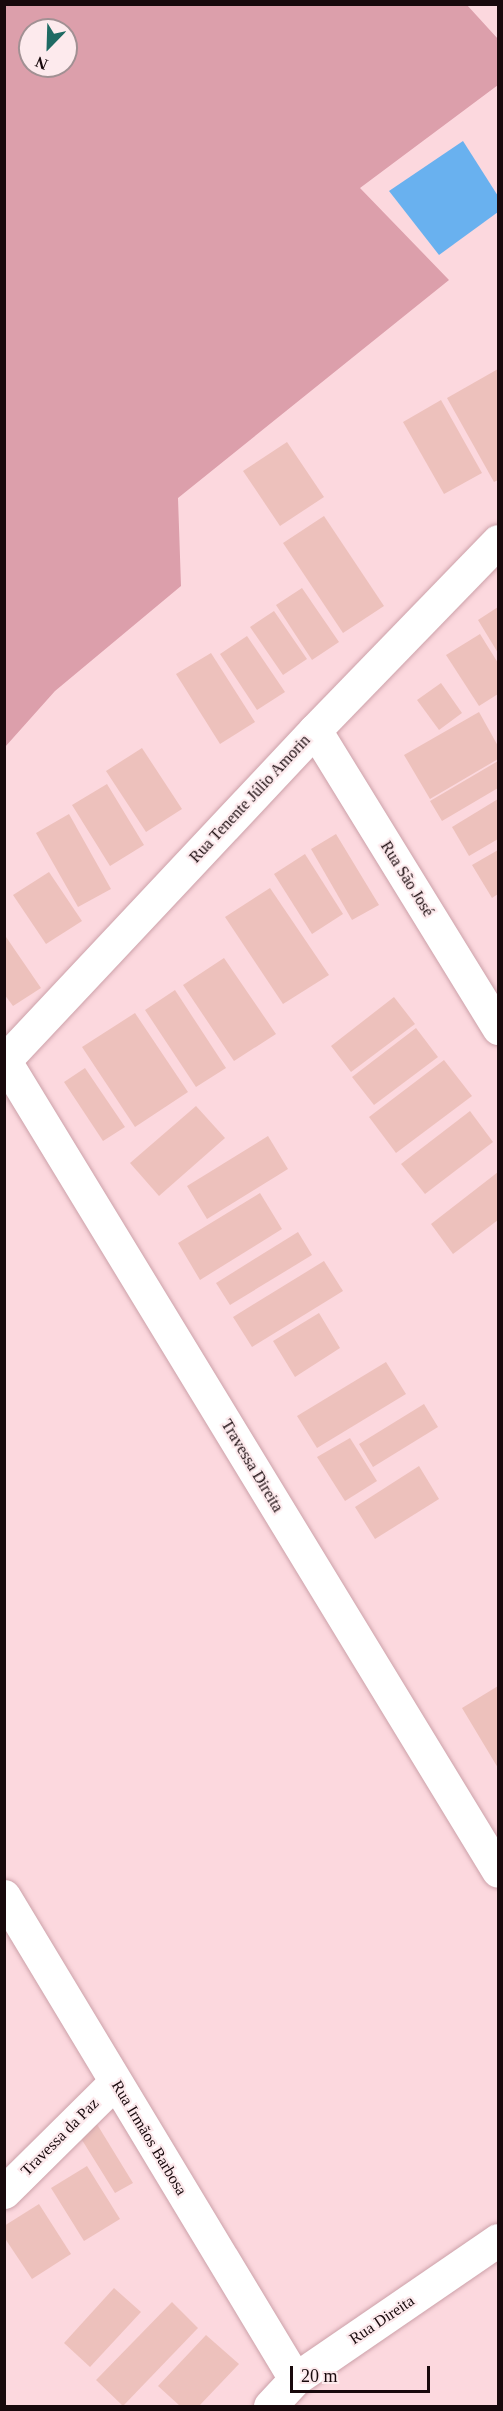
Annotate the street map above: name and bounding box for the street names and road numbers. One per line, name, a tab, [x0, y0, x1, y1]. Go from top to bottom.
street label: Rua Tenente Júlio Amorin	[185, 731, 315, 867]
street label: Rua São José	[376, 838, 438, 920]
street label: Travessa Direita	[217, 1416, 287, 1516]
street label: Rua Irmãos Barbosa	[107, 2077, 191, 2199]
street label: Travessa da Paz	[17, 2094, 103, 2180]
street label: Rua Direita	[346, 2291, 418, 2349]

